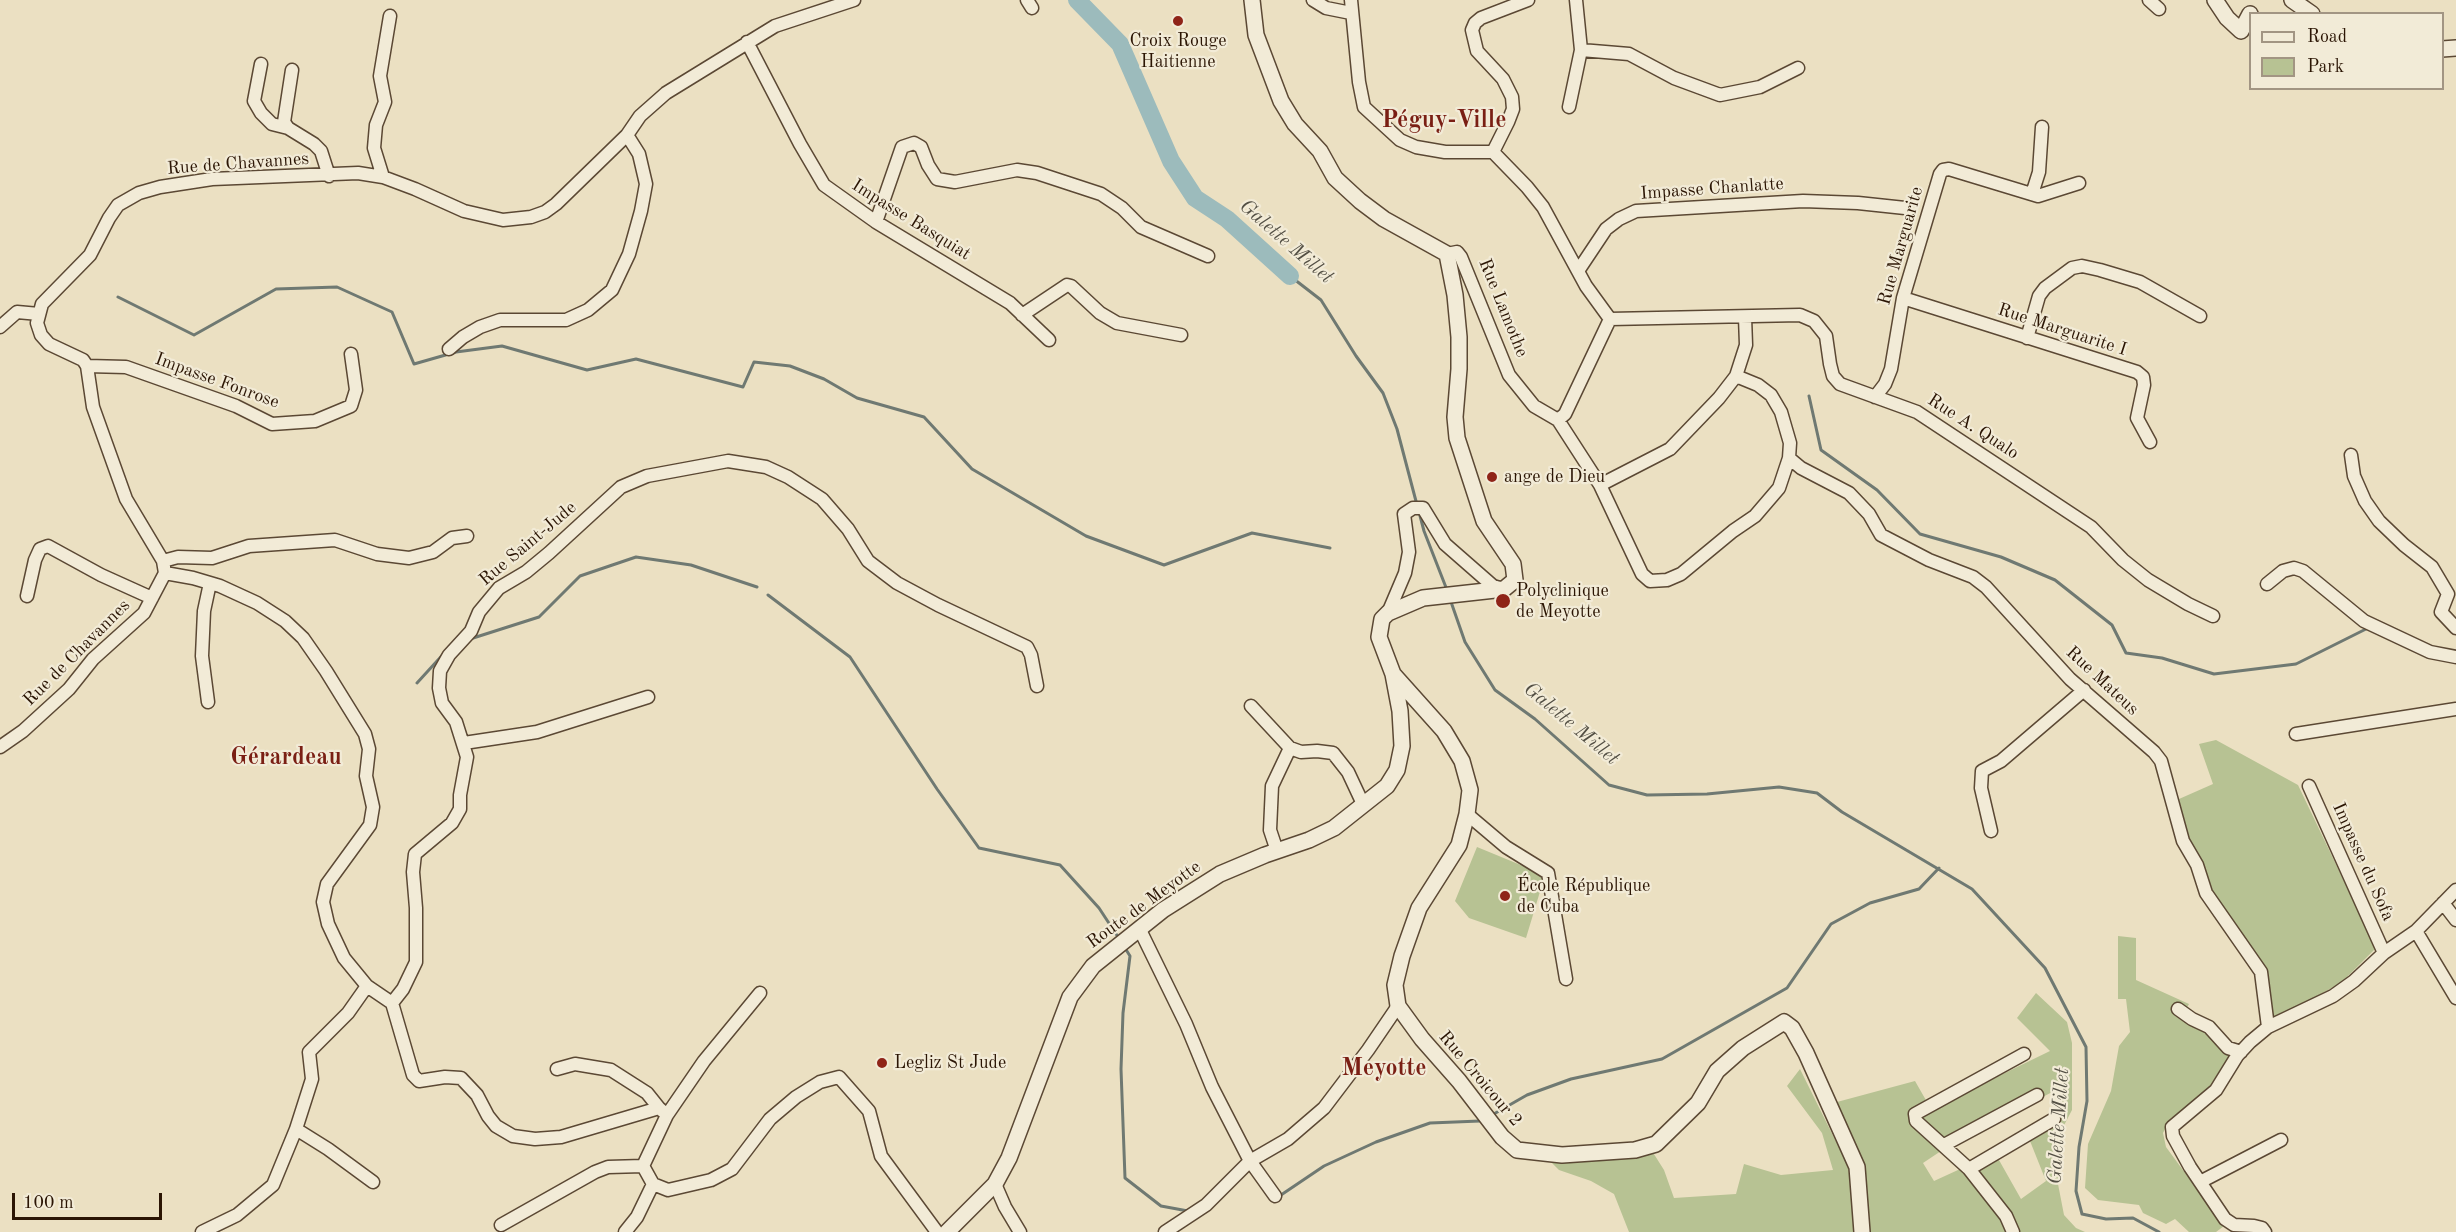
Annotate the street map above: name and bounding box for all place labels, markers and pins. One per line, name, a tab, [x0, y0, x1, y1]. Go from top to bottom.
marker: Croix Rouge Haitienne	[1171, 14, 1185, 28]
place label: Croix Rouge Haitienne	[1129, 30, 1227, 72]
place label: ange de Dieu	[1504, 466, 1605, 488]
marker: ange de Dieu	[1485, 470, 1499, 484]
place label: Polyclinique de Meyotte	[1516, 580, 1609, 622]
marker: Polyclinique de Meyotte	[1494, 592, 1512, 610]
place label: École République de Cuba	[1517, 875, 1650, 918]
marker: École République de Cuba	[1498, 889, 1512, 903]
place label: Legliz St Jude	[894, 1052, 1006, 1074]
marker: Legliz St Jude	[875, 1056, 889, 1070]

